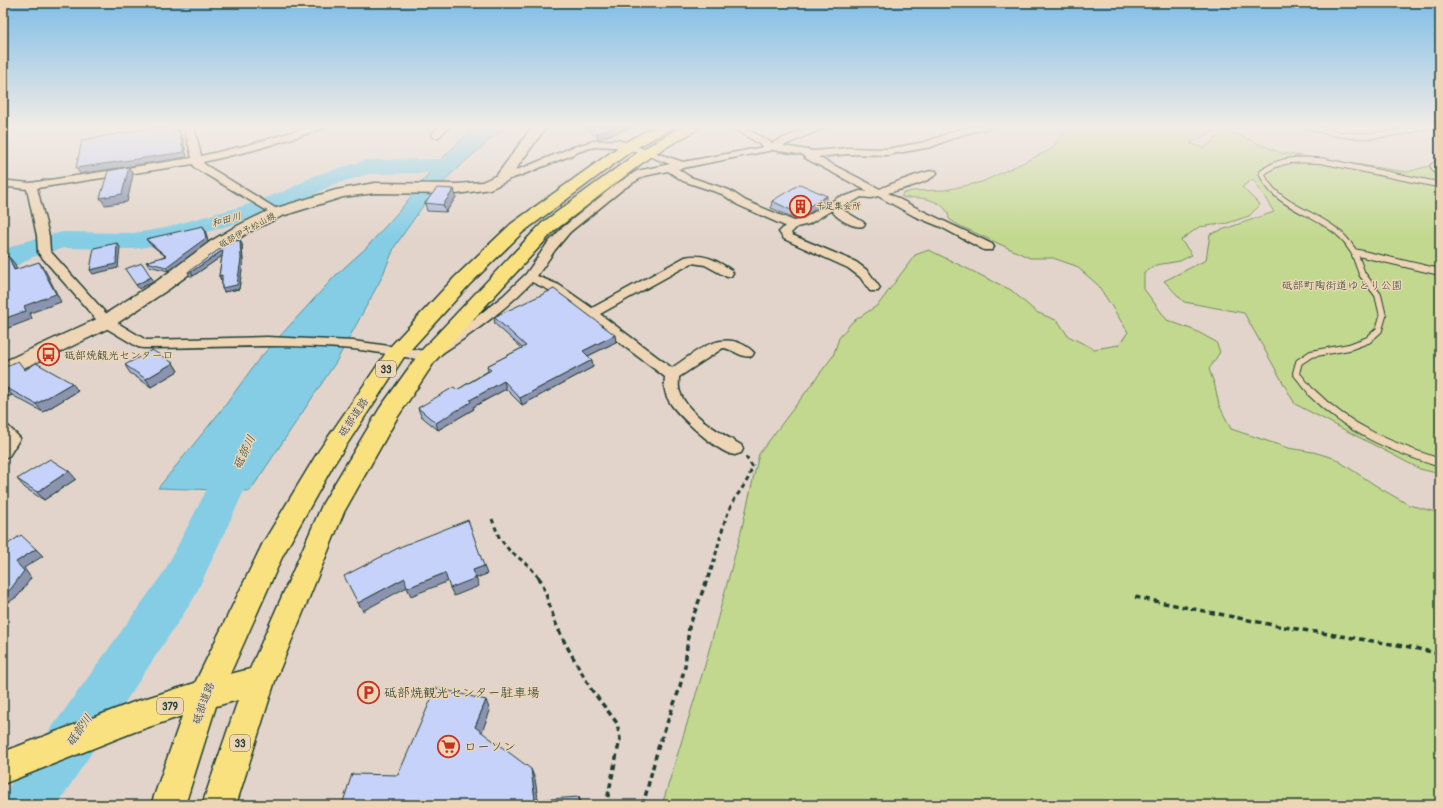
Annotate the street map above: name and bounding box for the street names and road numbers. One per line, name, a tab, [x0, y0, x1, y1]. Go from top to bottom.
street label: 砥部伊予松山線	[217, 210, 277, 251]
road number: 33	[376, 361, 396, 377]
street label: 砥部道路	[336, 395, 371, 439]
street label: 砥部道路	[190, 680, 217, 726]
road number: 379	[157, 698, 183, 714]
road number: 33	[230, 735, 250, 751]

